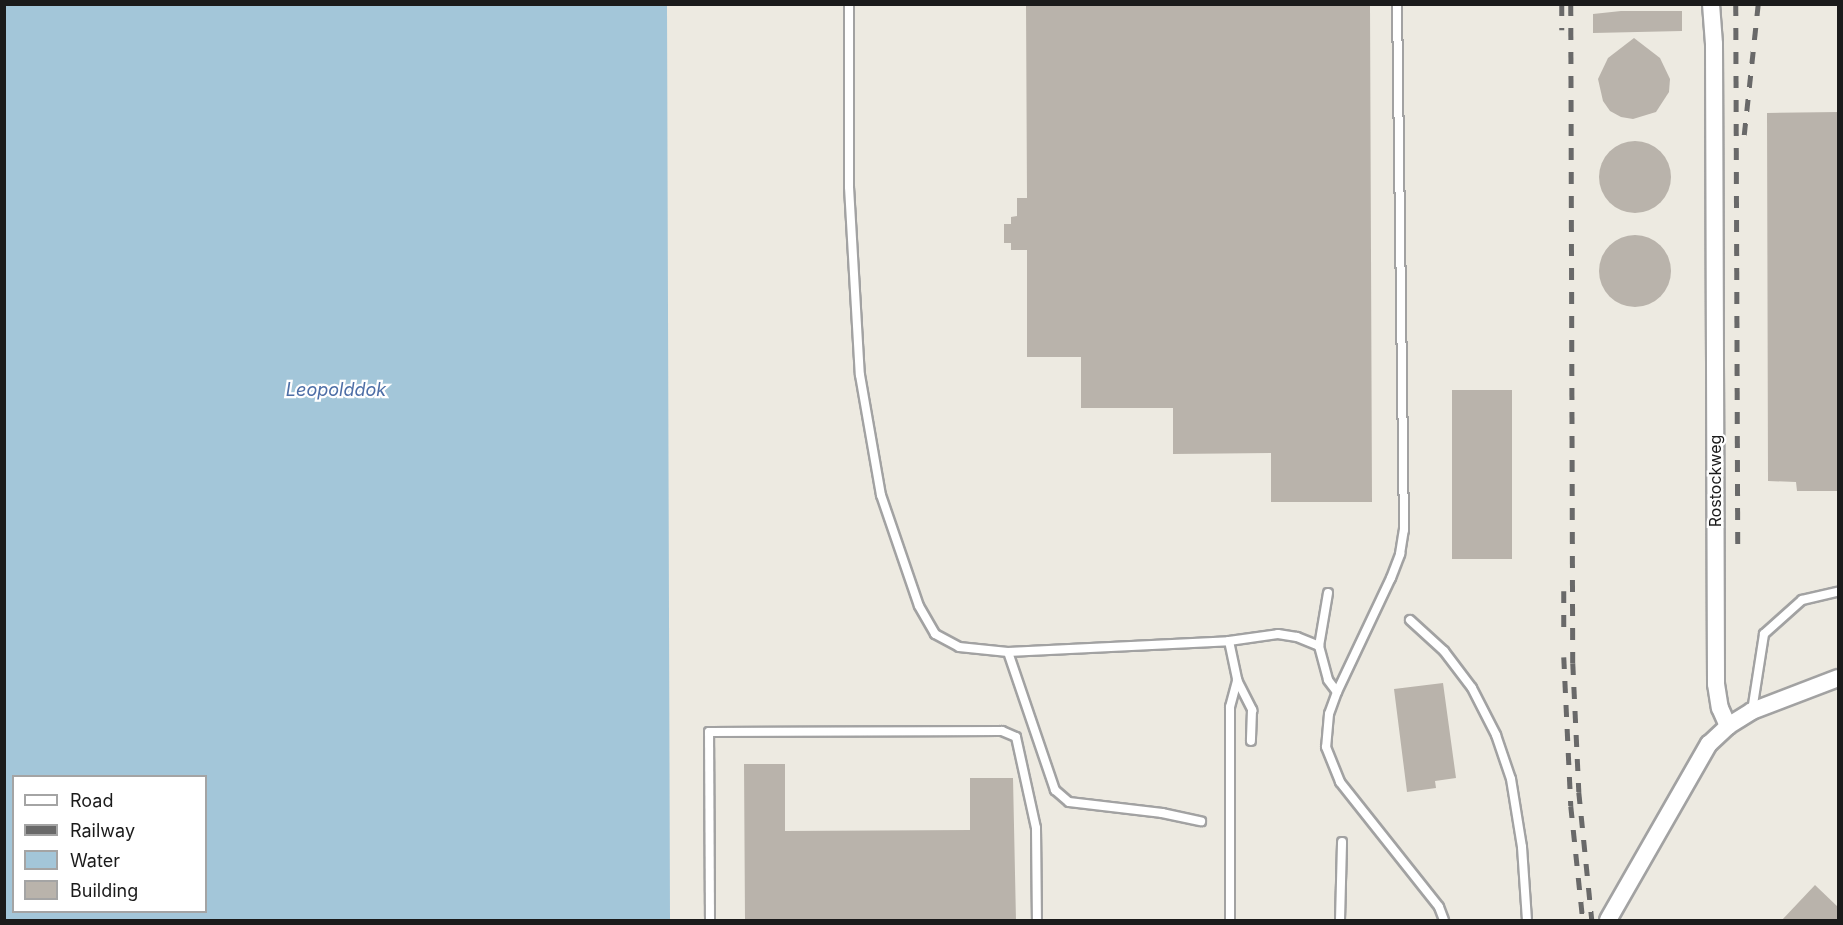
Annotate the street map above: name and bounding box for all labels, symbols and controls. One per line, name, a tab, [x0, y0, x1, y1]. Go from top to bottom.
water label: Leopolddok	[286, 379, 386, 401]
street label: Rostockweg	[1705, 435, 1725, 527]
legend	[12, 775, 207, 913]
text: Road	[70, 790, 113, 811]
text: Railway	[70, 820, 135, 841]
text: Water	[70, 850, 120, 871]
text: Building	[70, 880, 138, 901]

